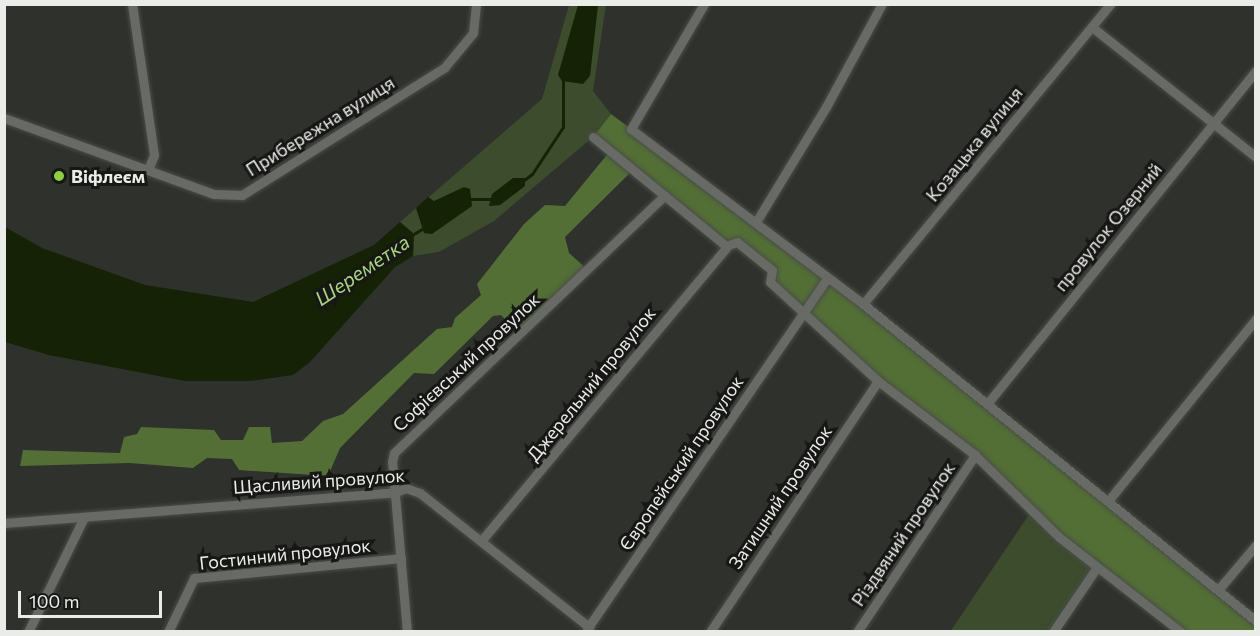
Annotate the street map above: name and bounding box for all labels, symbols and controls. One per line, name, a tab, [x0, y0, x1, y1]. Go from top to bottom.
street label: Прибережна вулиця	[242, 72, 398, 180]
street label: Козацька вулиця	[921, 82, 1027, 206]
street label: провулок Озерний	[1050, 159, 1166, 295]
place label: Віфлеєм	[71, 165, 145, 187]
marker: Віфлеєм	[52, 169, 66, 183]
water label: Шереметка	[310, 230, 414, 310]
street label: Софієвський провулок	[388, 288, 544, 436]
street label: Джерельний провулок	[522, 303, 660, 465]
street label: Європейський провулок	[615, 372, 747, 554]
street label: Затишний провулок	[724, 421, 836, 573]
street label: Різдвяний провулок	[847, 458, 959, 610]
street label: Щасливий провулок	[232, 464, 406, 498]
street label: Гостинний провулок	[198, 534, 372, 574]
scale bar	[21, 579, 165, 617]
text: 100 m	[29, 590, 79, 612]

